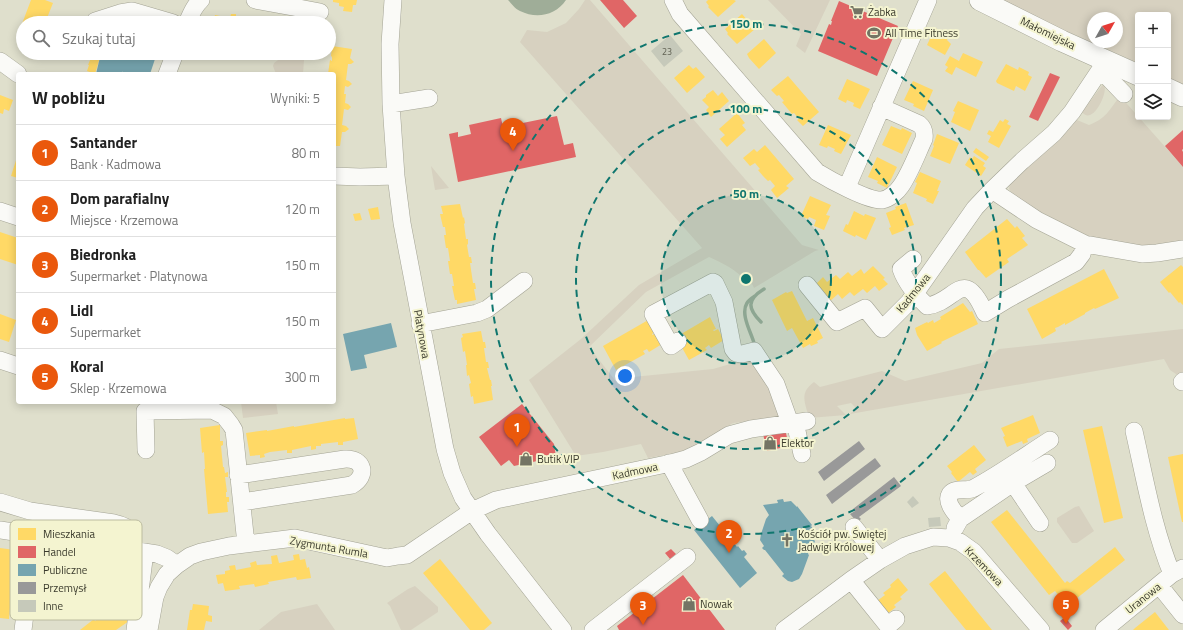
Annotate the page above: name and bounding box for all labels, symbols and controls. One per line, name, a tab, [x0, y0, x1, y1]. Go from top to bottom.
supermarket icon: Żabka	[849, 4, 865, 20]
place label: Żabka	[868, 4, 896, 20]
north arrow	[1087, 12, 1123, 48]
map controls	[1135, 12, 1171, 120]
button: +	[1135, 12, 1171, 48]
street label: Małomiejska	[1018, 13, 1079, 53]
text: 150 m	[730, 14, 762, 33]
search box	[16, 16, 336, 60]
sports icon: All Time Fitness	[866, 25, 882, 41]
place label: All Time Fitness	[885, 25, 958, 41]
icon: search	[30, 27, 52, 49]
text: Szukaj tutaj	[62, 27, 135, 50]
house number: 23	[662, 45, 672, 58]
button: −	[1135, 48, 1171, 84]
button: layers	[1135, 84, 1171, 120]
text: W pobliżu	[32, 85, 105, 111]
text: Wyniki: 5	[270, 88, 320, 108]
text: 100 m	[730, 99, 762, 118]
pin: 4	[500, 118, 526, 151]
text: Santander	[70, 131, 137, 154]
text: 1	[41, 143, 49, 163]
text: 80 m	[292, 143, 320, 163]
text: Bank · Kadmowa	[70, 154, 161, 174]
text: 50 m	[733, 184, 759, 203]
text: Dom parafialny	[70, 187, 169, 210]
text: 2	[41, 199, 49, 219]
text: 120 m	[284, 199, 320, 219]
text: Miejsce · Krzemowa	[70, 210, 178, 230]
text: Biedronka	[70, 243, 136, 266]
text: 3	[41, 255, 49, 275]
text: 150 m	[284, 255, 320, 275]
text: Supermarket · Platynowa	[70, 266, 208, 286]
street label: Kadmowa	[892, 270, 934, 316]
centre of rings	[739, 272, 753, 286]
text: Lidl	[70, 299, 93, 322]
street label: Platynowa	[410, 308, 434, 360]
text: 4	[41, 311, 49, 331]
text: 150 m	[284, 311, 320, 331]
text: Supermarket	[70, 322, 141, 342]
text: Koral	[70, 355, 104, 378]
your location	[615, 366, 635, 386]
text: 5	[41, 367, 49, 387]
text: 300 m	[284, 367, 320, 387]
text: Sklep · Krzemowa	[70, 378, 167, 398]
pin: 1	[504, 414, 530, 447]
shop icon: Elektor	[762, 435, 778, 451]
place label: Elektor	[781, 435, 814, 451]
shop icon: Butik VIP	[518, 451, 534, 467]
place label: Butik VIP	[537, 451, 580, 467]
street label: Kadmowa	[611, 458, 660, 484]
legend	[10, 520, 142, 620]
pin: 2	[716, 520, 742, 553]
text: Mieszkania	[43, 526, 95, 542]
place label: Kościół pw. Świętej Jadwigi Królowej	[798, 526, 886, 555]
street label: Zygmunta Rumla	[289, 532, 370, 562]
church icon: Kościół pw. Świętej Jadwigi Królowej	[779, 532, 795, 548]
street label: Krzemowa	[961, 543, 1007, 590]
text: Handel	[43, 544, 76, 560]
text: Publiczne	[43, 562, 88, 578]
street label: Uranowa	[1122, 578, 1165, 617]
text: Przemysł	[43, 580, 87, 596]
pin: 5	[1053, 591, 1079, 624]
pin: 3	[630, 592, 656, 625]
shop icon: Nowak	[681, 596, 697, 612]
place label: Nowak	[700, 596, 733, 612]
text: Inne	[43, 598, 64, 614]

